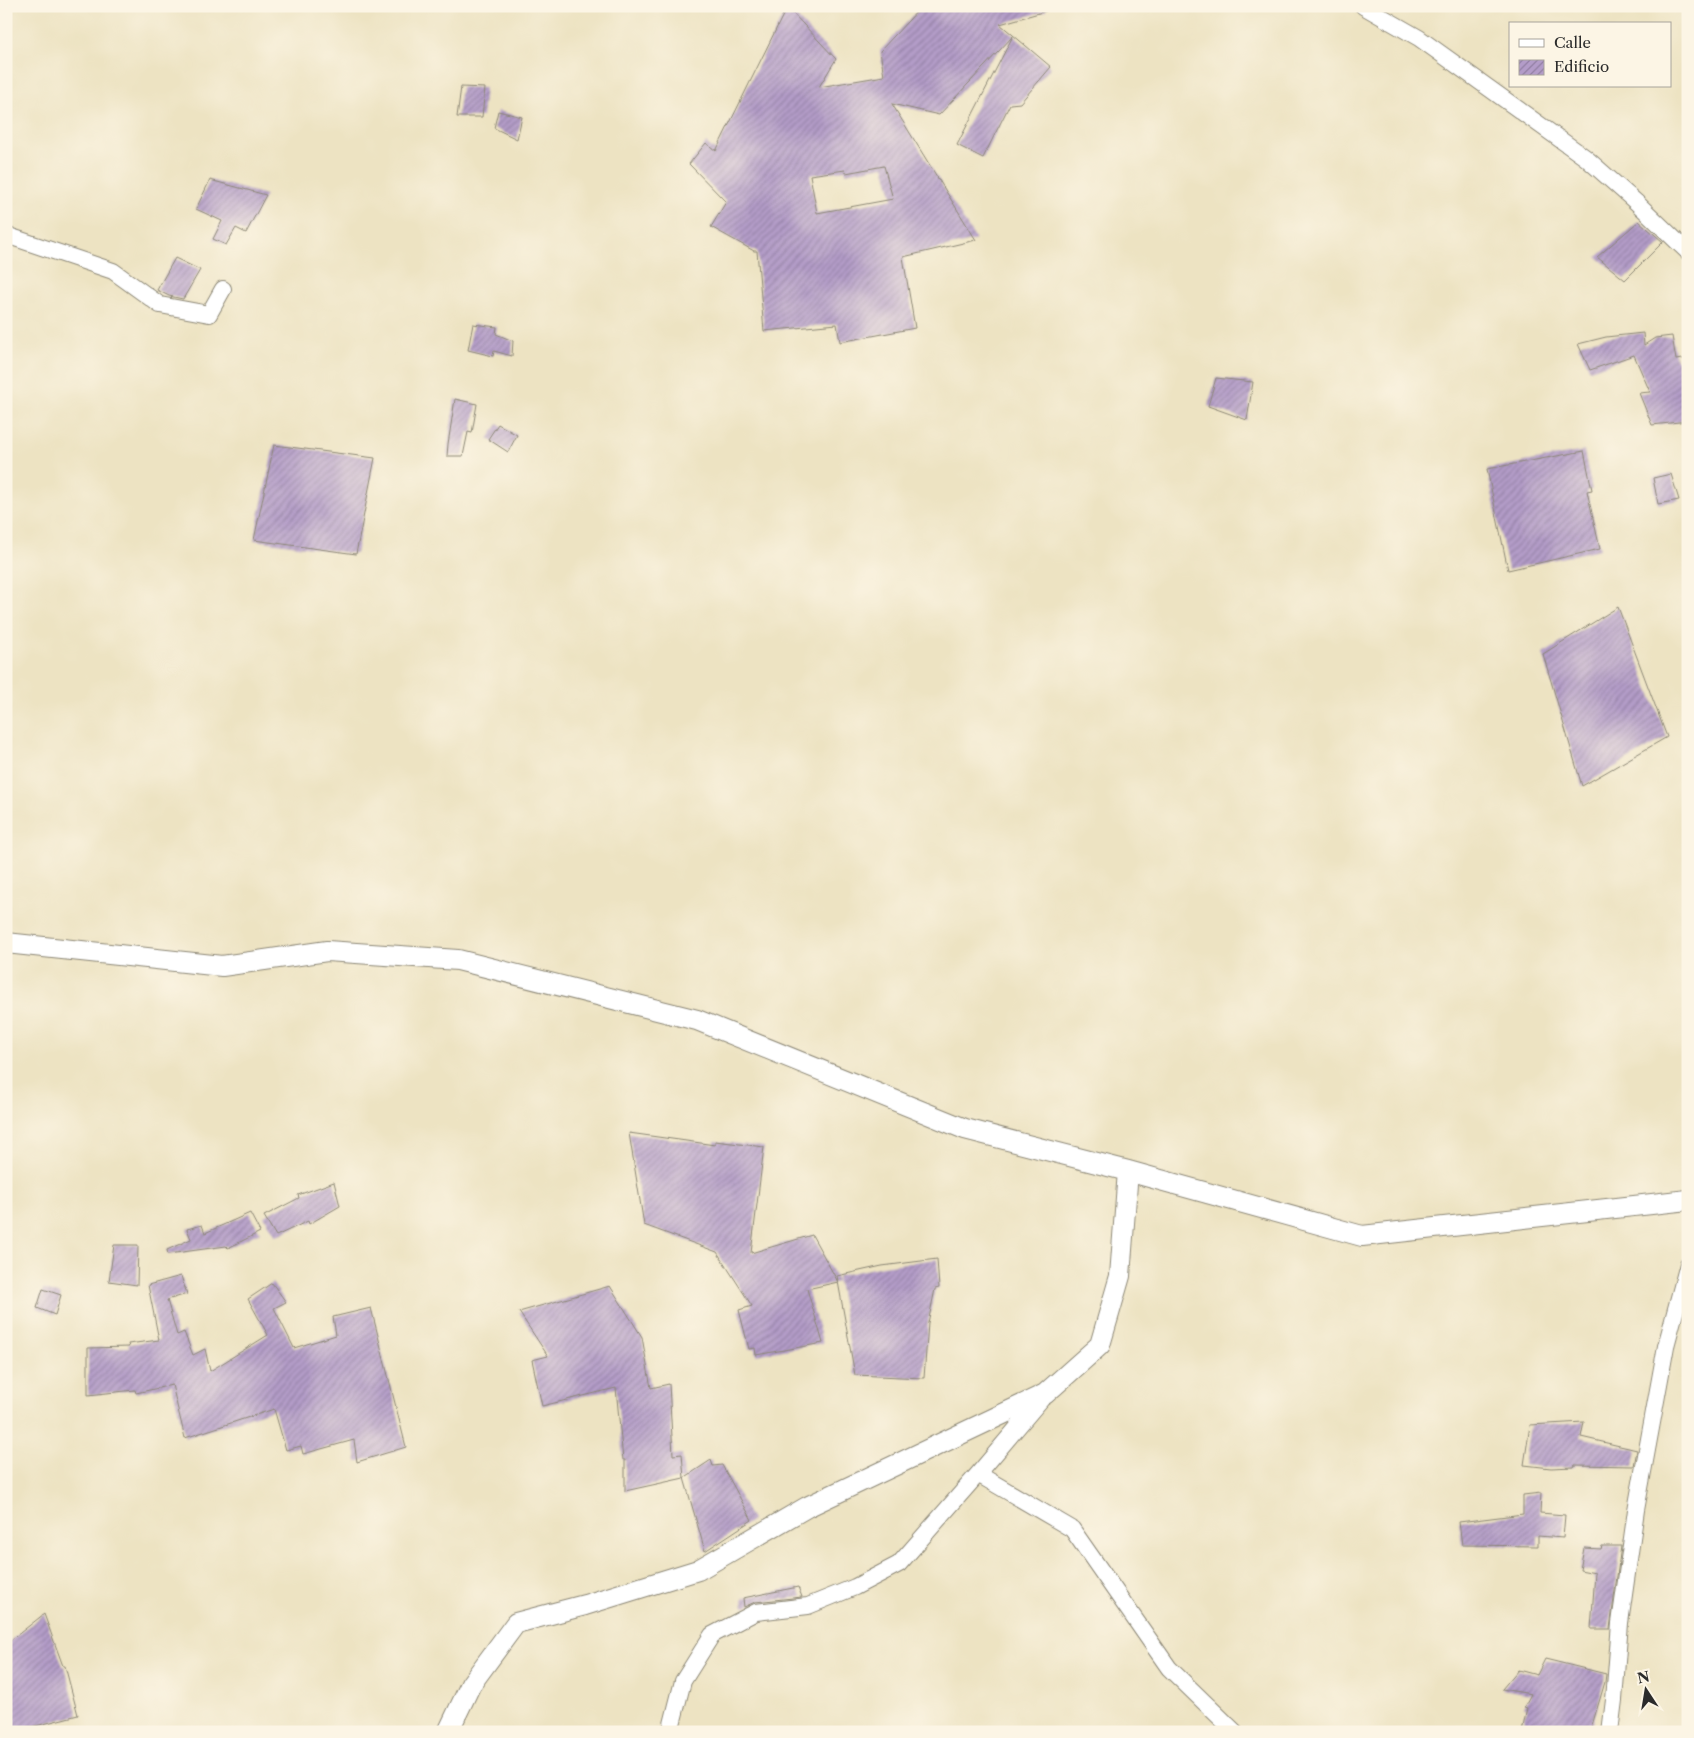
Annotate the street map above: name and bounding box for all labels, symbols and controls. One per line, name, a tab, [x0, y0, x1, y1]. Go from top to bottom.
legend	[1509, 22, 1672, 88]
text: Calle	[1554, 33, 1591, 52]
text: Edificio	[1554, 57, 1609, 76]
north arrow	[1622, 1666, 1672, 1716]
text: N	[1635, 1667, 1651, 1687]

